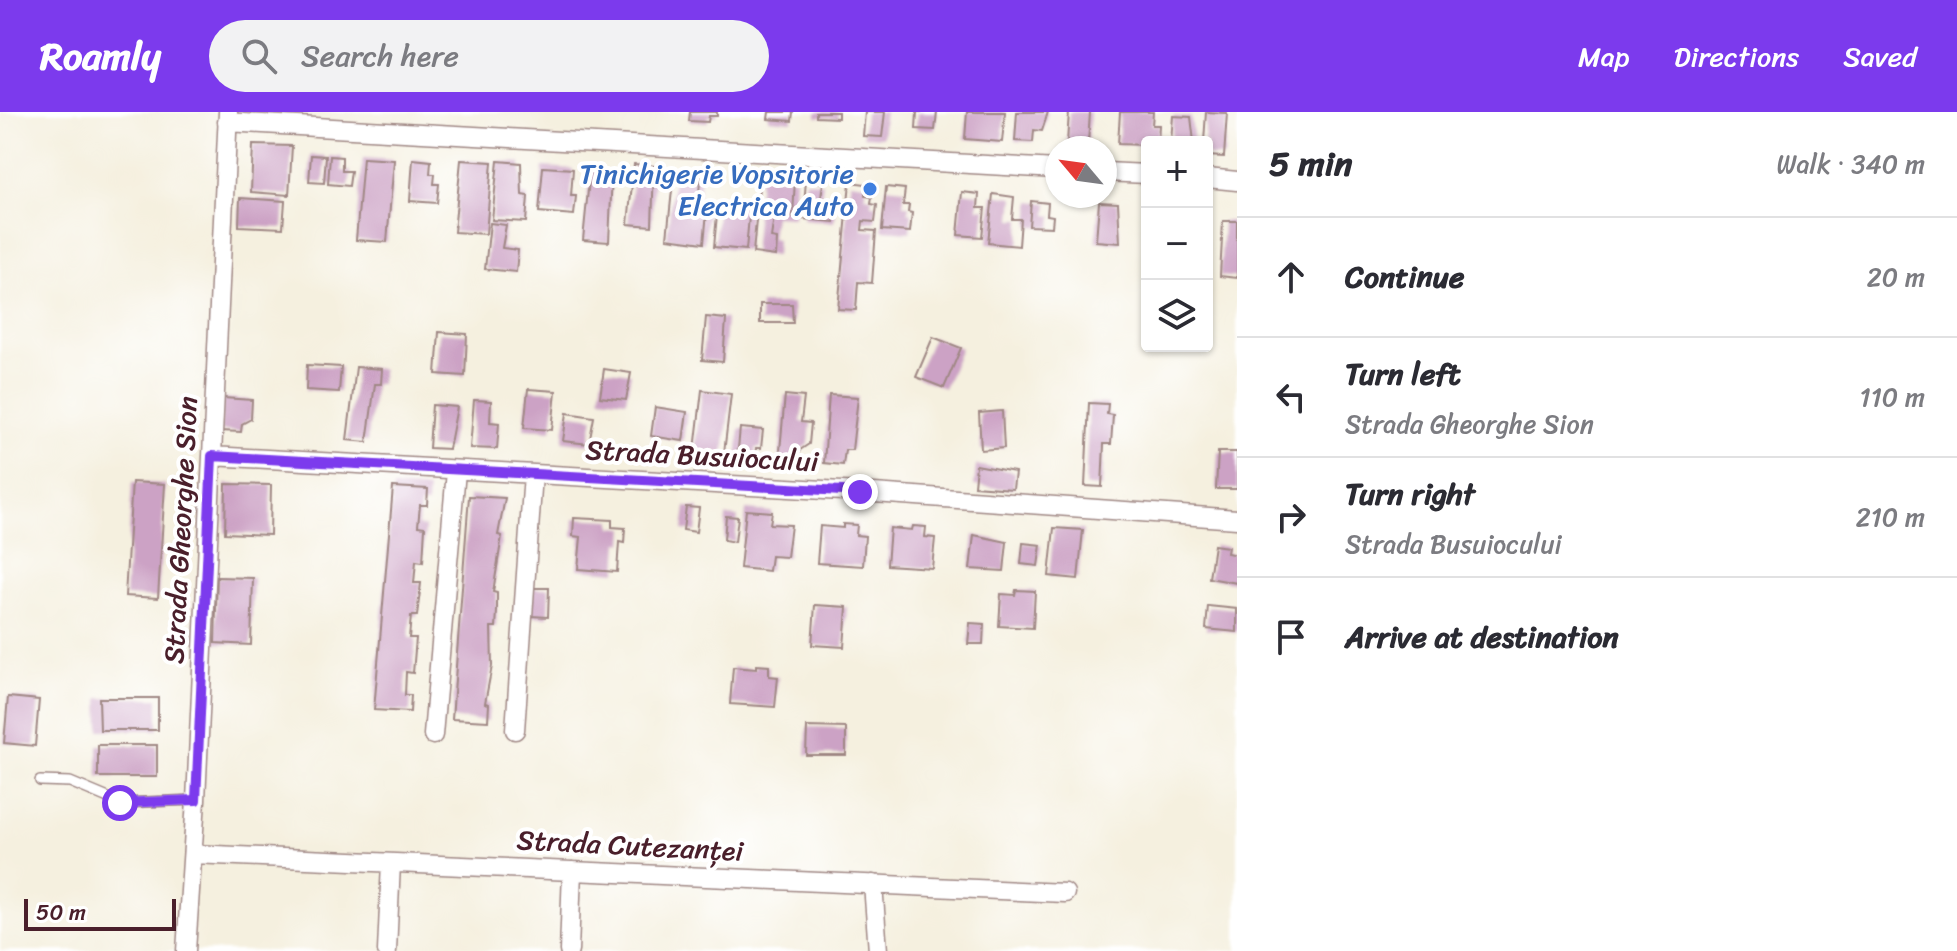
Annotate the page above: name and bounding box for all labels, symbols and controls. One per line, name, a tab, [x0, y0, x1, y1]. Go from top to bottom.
search box	[209, 20, 769, 92]
text: Roamly	[40, 23, 161, 90]
text: Search here	[301, 29, 459, 83]
text: Map	[1578, 32, 1630, 81]
text: Directions	[1674, 32, 1799, 81]
text: Saved	[1843, 32, 1917, 81]
icon: search	[237, 34, 281, 78]
text: 5 min	[1269, 134, 1352, 194]
north arrow	[1045, 136, 1117, 208]
map controls	[1141, 136, 1213, 352]
button: +	[1141, 136, 1213, 208]
text: Walk · 340 m	[1777, 141, 1925, 187]
place label: Tinichigerie Vopsitorie Electrica Auto	[579, 149, 854, 230]
marker: Tinichigerie Vopsitorie Electrica Auto	[861, 180, 879, 198]
button: −	[1141, 208, 1213, 280]
text: Continue	[1345, 250, 1464, 304]
text: 20 m	[1867, 254, 1925, 300]
icon: ahead	[1269, 255, 1313, 299]
button: layers	[1141, 280, 1213, 352]
text: Turn left	[1345, 347, 1461, 401]
text: 110 m	[1860, 374, 1925, 420]
icon: left	[1269, 375, 1313, 419]
street label: Strada Gheorghe Sion	[149, 395, 212, 665]
text: Strada Gheorghe Sion	[1345, 401, 1594, 447]
street label: Strada Busuiocului	[584, 425, 821, 486]
text: Turn right	[1345, 467, 1475, 521]
route end	[842, 474, 878, 510]
text: 210 m	[1856, 494, 1925, 540]
icon: right	[1269, 495, 1313, 539]
text: Strada Busuiocului	[1345, 521, 1562, 567]
text: Arrive at destination	[1345, 610, 1619, 664]
icon: arrive	[1269, 615, 1313, 659]
route start	[102, 785, 138, 821]
street label: Strada Cutezanței	[516, 815, 746, 876]
text: 50 m	[36, 893, 86, 932]
scale bar	[24, 895, 176, 931]

